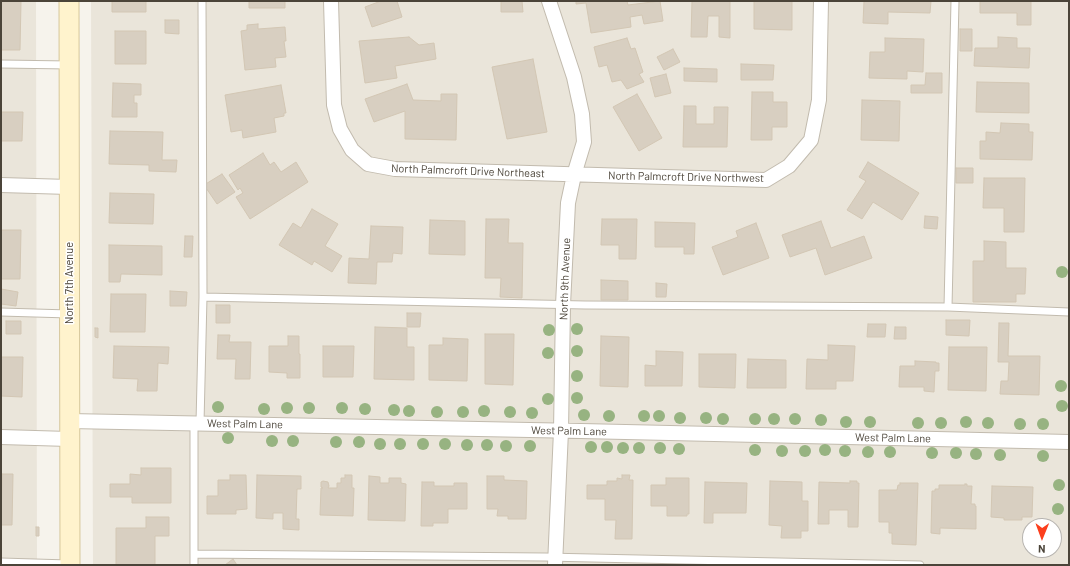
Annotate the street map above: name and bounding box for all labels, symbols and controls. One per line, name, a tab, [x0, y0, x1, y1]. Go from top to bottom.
street label: North Palmcroft Drive Northeast	[391, 162, 545, 180]
street label: North Palmcroft Drive Northwest	[608, 169, 764, 185]
street label: North 9th Avenue	[557, 238, 573, 320]
street label: North 7th Avenue	[62, 242, 76, 324]
street label: West Palm Lane	[207, 417, 283, 431]
street label: West Palm Lane	[531, 424, 607, 438]
street label: West Palm Lane	[855, 431, 931, 445]
north arrow	[1022, 518, 1062, 558]
text: N	[1038, 543, 1046, 556]

